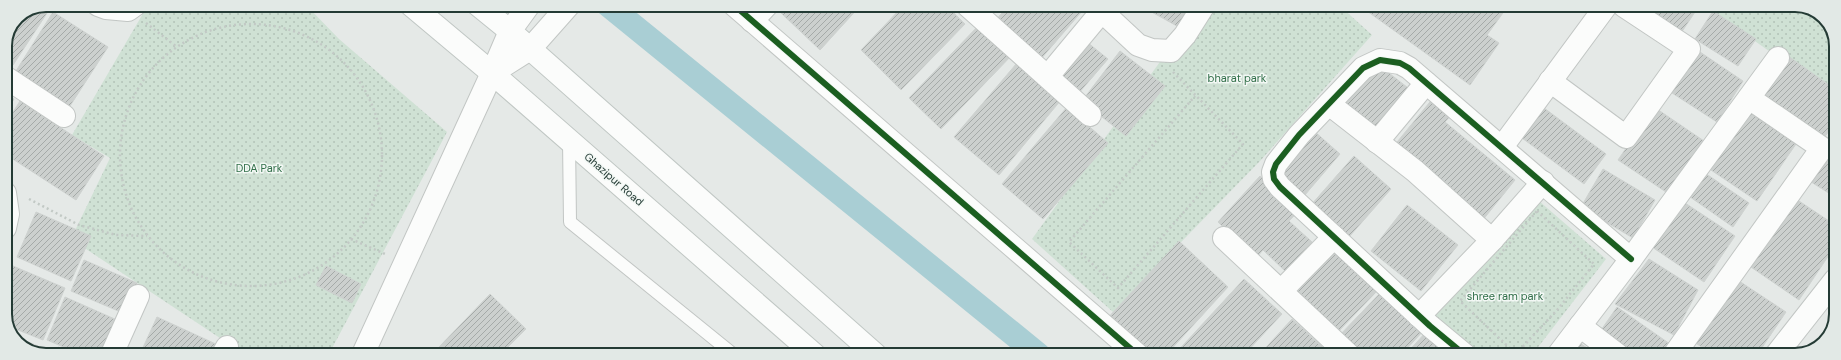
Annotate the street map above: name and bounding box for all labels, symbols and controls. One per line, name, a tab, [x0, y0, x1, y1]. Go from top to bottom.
park label: bharat park	[1208, 71, 1267, 85]
street label: Ghazipur Road	[581, 149, 647, 209]
park label: DDA Park	[236, 161, 283, 175]
park label: shree ram park	[1467, 289, 1544, 303]

